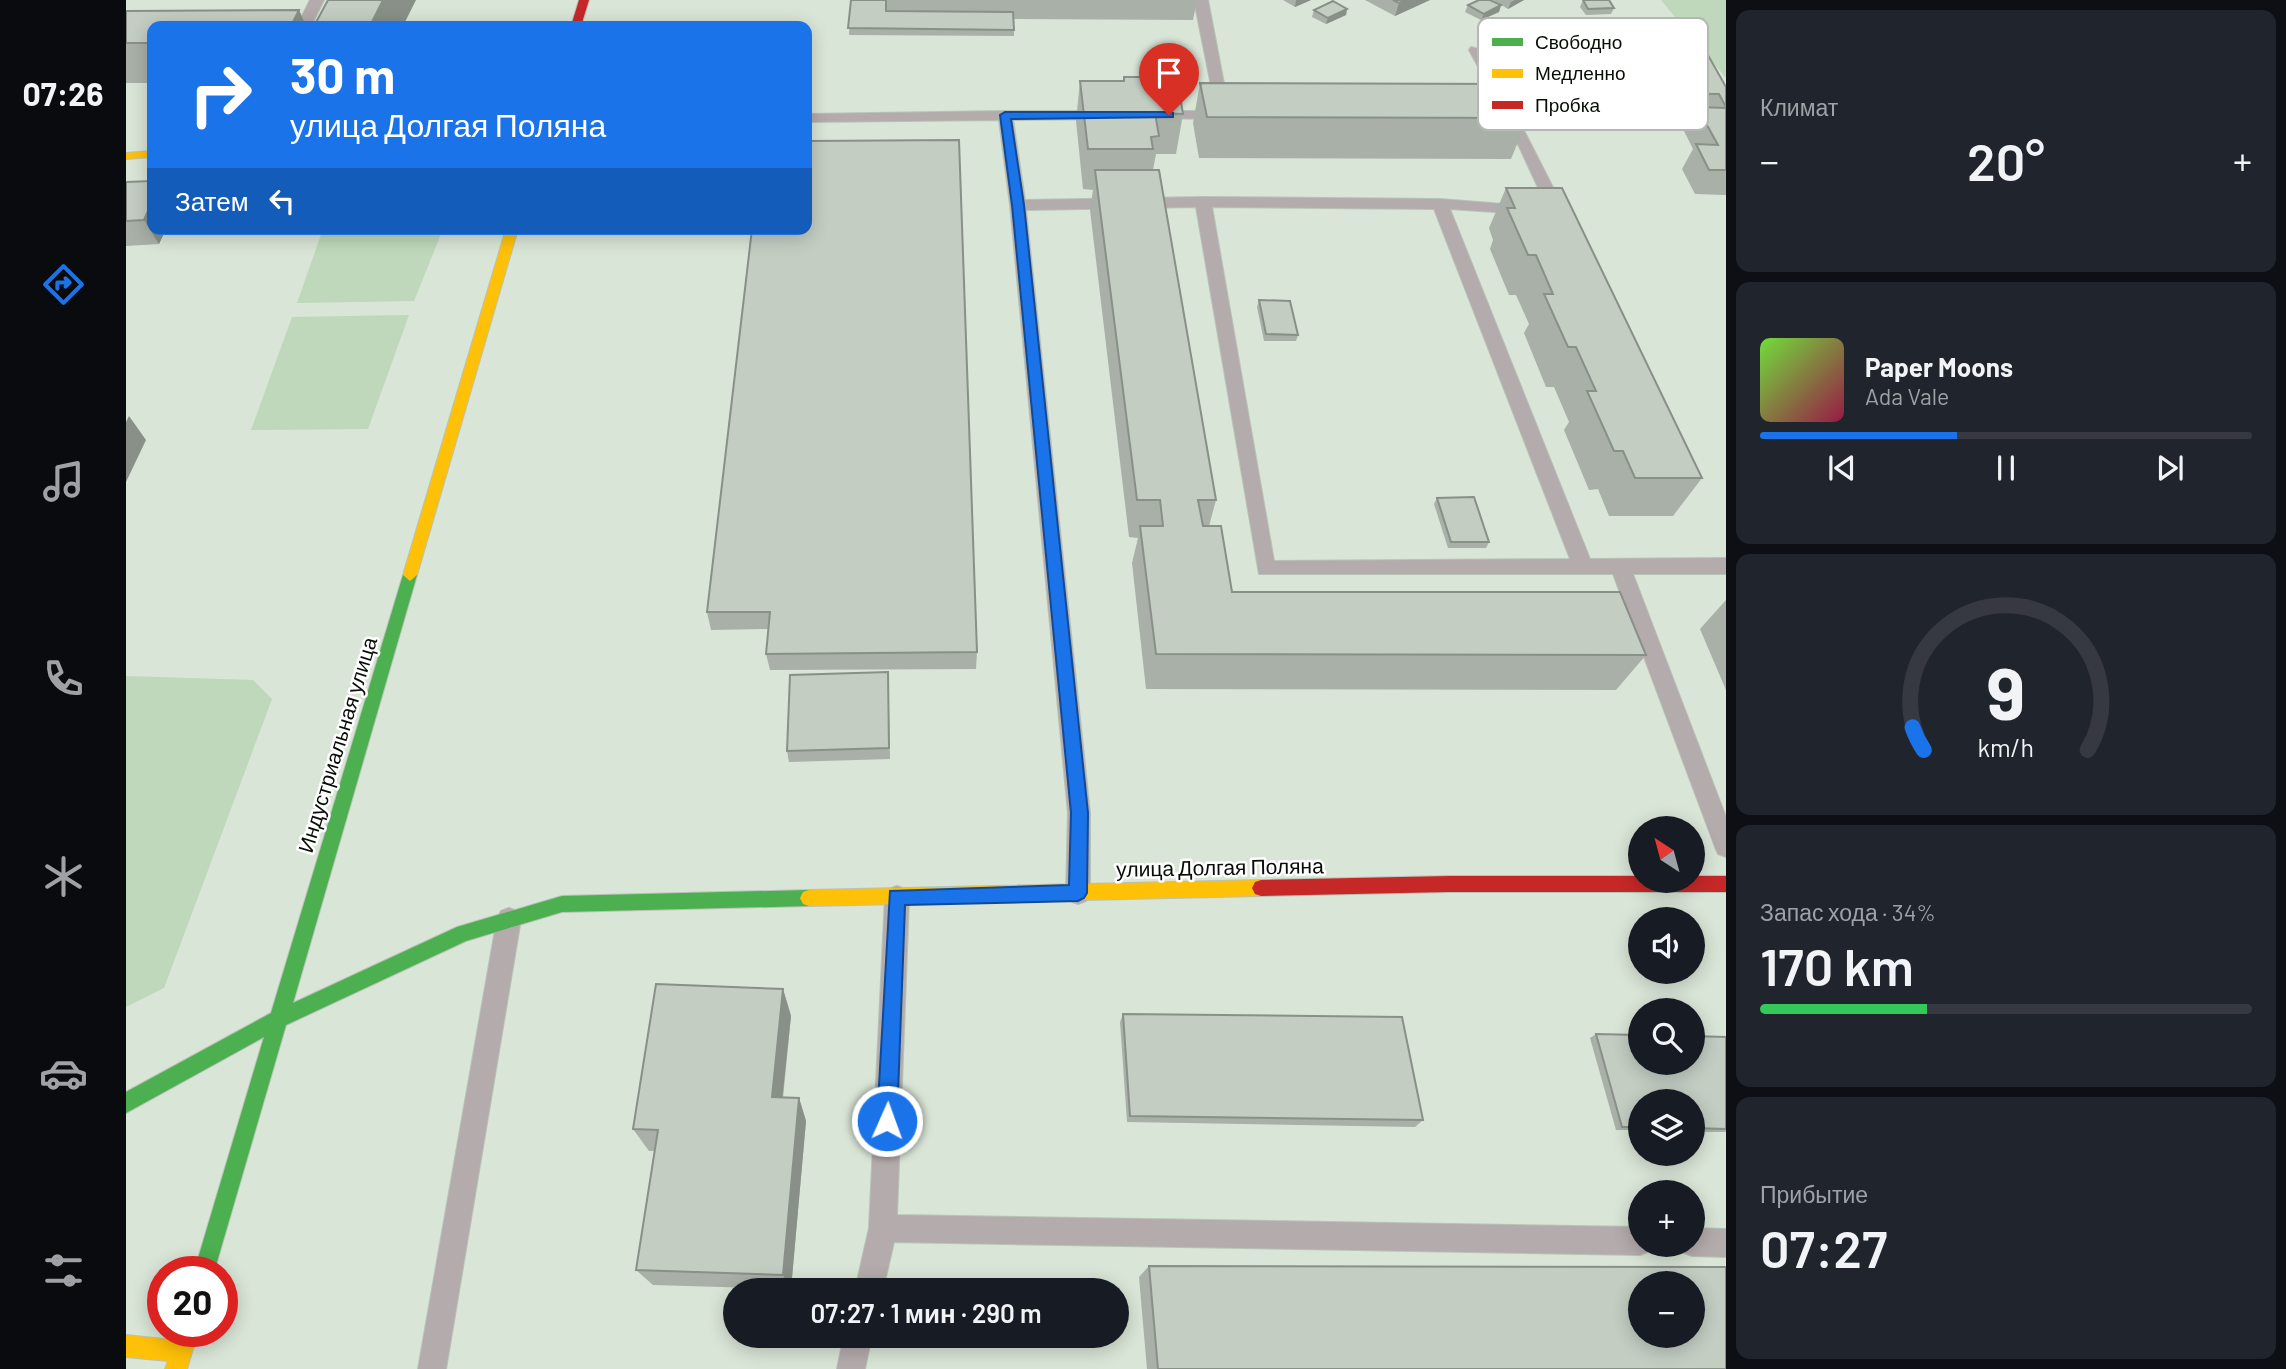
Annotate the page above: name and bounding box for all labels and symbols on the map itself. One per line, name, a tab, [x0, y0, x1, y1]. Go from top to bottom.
legend	[1478, 18, 1708, 130]
text: Свободно	[1535, 30, 1622, 53]
pin	[1139, 43, 1199, 115]
text: Медленно	[1535, 61, 1625, 84]
text: Пробка	[1535, 93, 1600, 116]
street label: Индустриальная улица	[292, 633, 381, 855]
north arrow	[1628, 816, 1704, 892]
street label: улица Долгая Поляна	[1116, 852, 1324, 881]
position arrow	[850, 1084, 924, 1158]
speed limit sign: 20	[147, 1256, 238, 1347]

